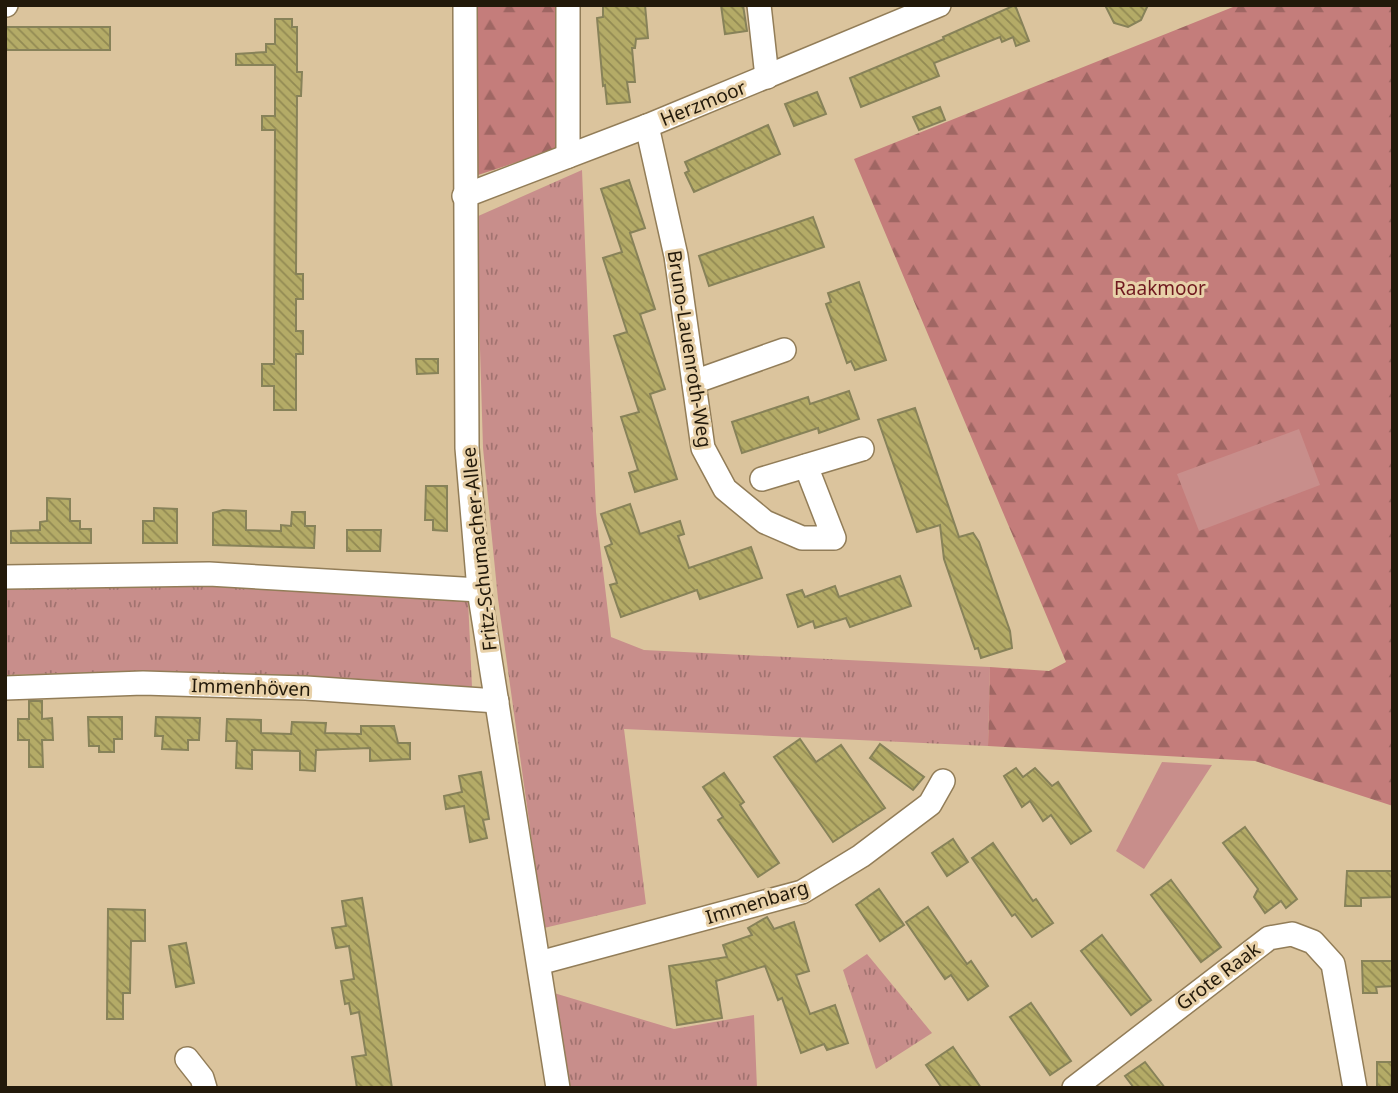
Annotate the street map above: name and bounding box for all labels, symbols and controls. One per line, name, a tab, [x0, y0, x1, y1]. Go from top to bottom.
street label: Herzmoor	[656, 74, 750, 132]
street label: Bruno-Lauenroth-Weg	[662, 248, 718, 450]
park label: Raakmoor	[1114, 275, 1206, 301]
street label: Fritz-Schumacher-Allee	[455, 446, 503, 652]
street label: Immenhöven	[191, 672, 311, 702]
street label: Immenbarg	[702, 874, 812, 930]
street label: Grote Raak	[1171, 936, 1265, 1016]

